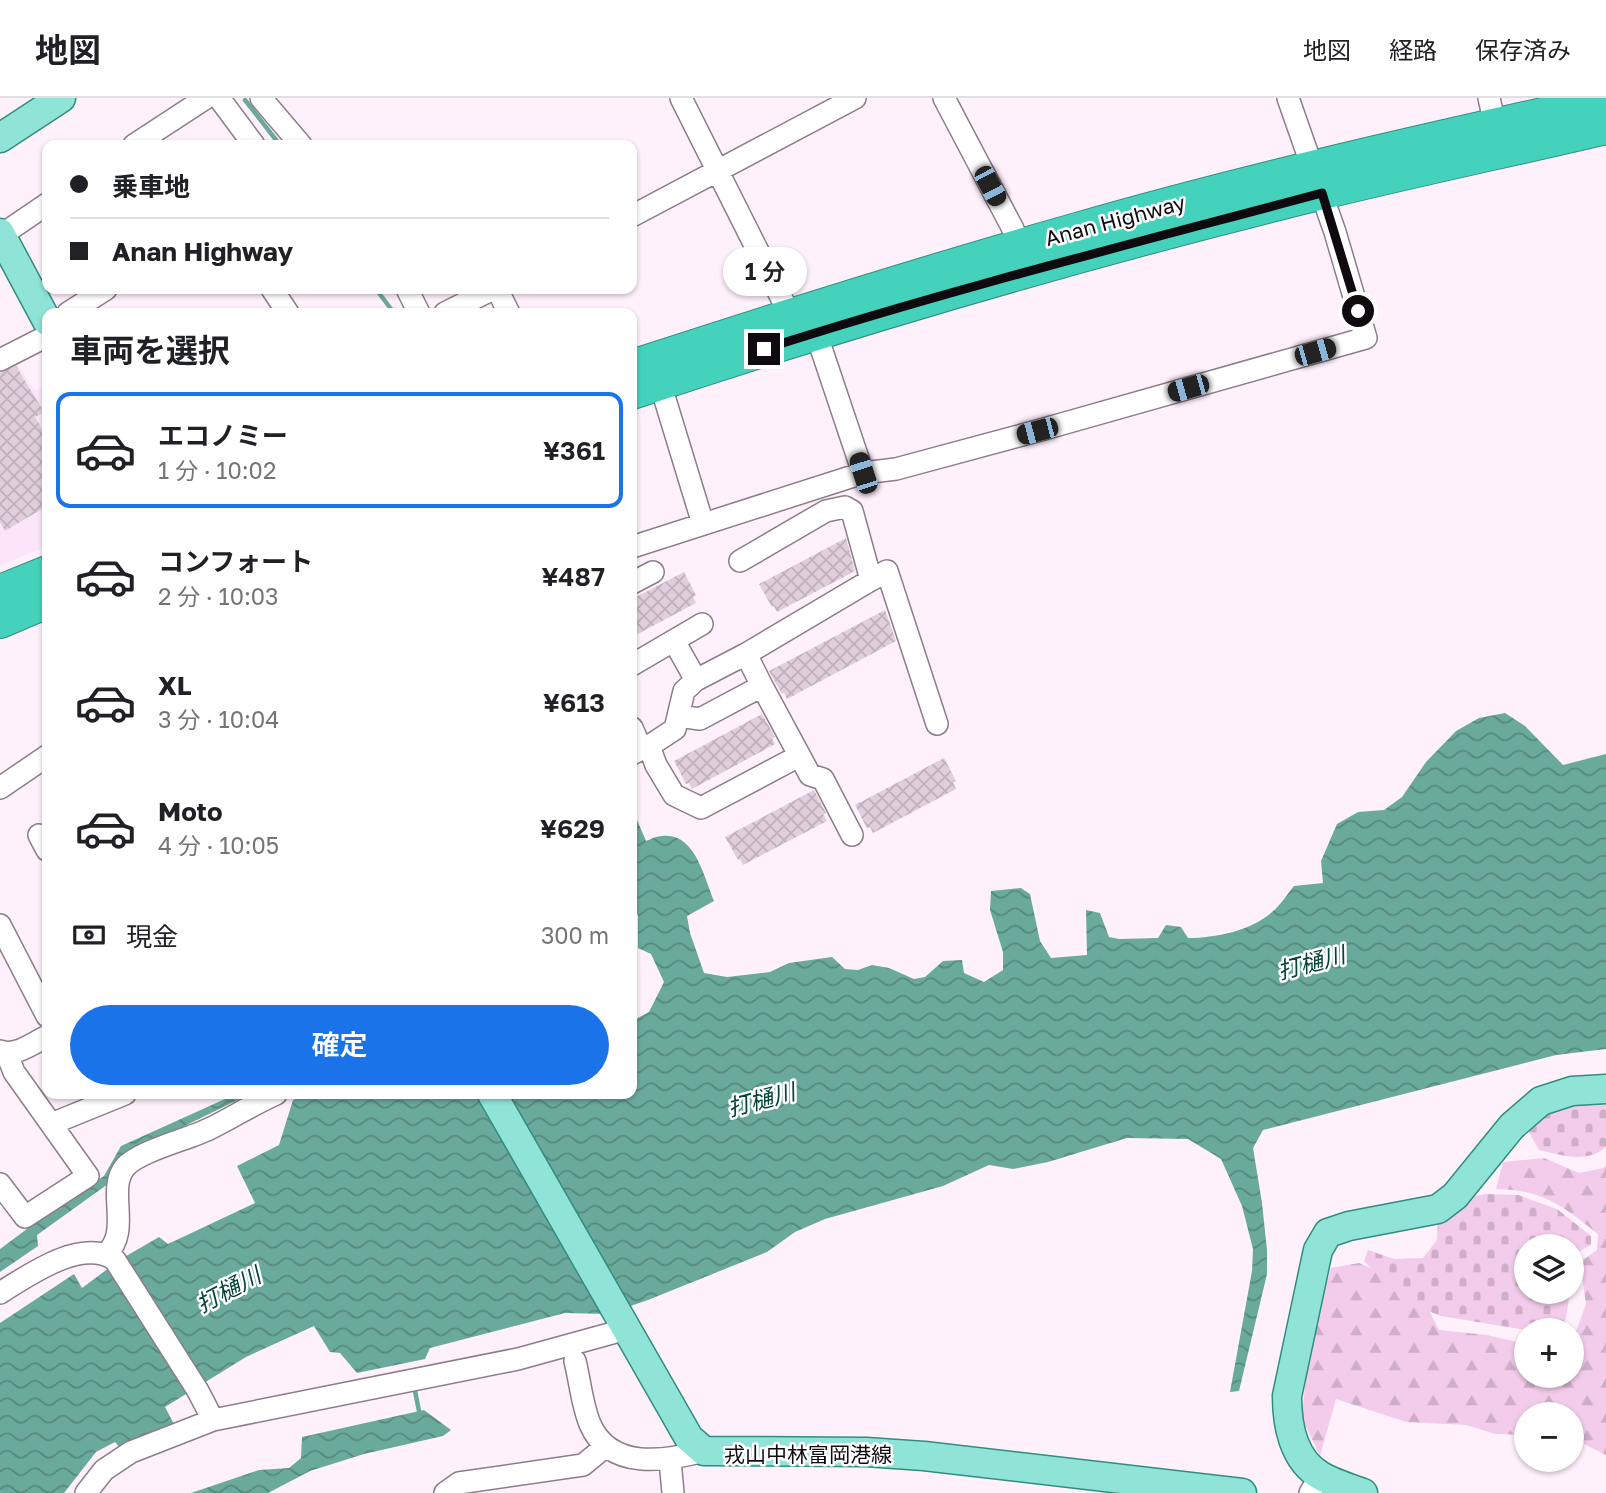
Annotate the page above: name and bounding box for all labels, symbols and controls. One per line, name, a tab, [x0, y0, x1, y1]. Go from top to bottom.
text: 地図	[35, 30, 101, 69]
text: 地図	[1303, 35, 1351, 64]
text: 経路	[1389, 35, 1437, 64]
text: 保存済み	[1475, 35, 1571, 64]
car	[971, 163, 1010, 209]
text: 乗車地	[112, 171, 190, 202]
street label: Anan Highway	[1042, 189, 1188, 251]
text: Anan Highway	[112, 236, 293, 267]
callout: 1 分	[722, 247, 806, 296]
text: 1 分	[745, 257, 785, 285]
route start	[1342, 295, 1374, 327]
text: 車両を選択	[70, 331, 230, 369]
route end	[748, 333, 780, 365]
car	[1292, 336, 1339, 368]
car	[1165, 372, 1212, 404]
car	[1014, 415, 1061, 447]
icon: car	[74, 419, 137, 482]
text: エコノミー	[158, 420, 288, 451]
text: ¥361	[543, 435, 605, 466]
car	[847, 450, 880, 496]
text: 1 分 · 10:02	[158, 456, 276, 484]
icon: car	[74, 545, 137, 608]
text: コンフォート	[158, 546, 313, 577]
text: ¥487	[541, 561, 605, 592]
text: 2 分 · 10:03	[158, 582, 279, 610]
text: XL	[158, 670, 192, 701]
icon: car	[74, 671, 137, 734]
text: ¥613	[543, 687, 605, 718]
text: 3 分 · 10:04	[158, 705, 279, 733]
text: Moto	[158, 796, 223, 827]
icon: car	[74, 797, 137, 860]
text: ¥629	[540, 813, 605, 844]
text: 4 分 · 10:05	[158, 831, 279, 859]
icon: cash	[70, 916, 108, 954]
text: 現金	[126, 921, 178, 952]
text: 300 m	[541, 921, 609, 949]
water label: 打樋川	[1274, 939, 1351, 984]
button: 確定	[70, 1005, 609, 1085]
water label: 打樋川	[724, 1076, 801, 1121]
map controls	[1514, 1234, 1584, 1472]
button: layers	[1514, 1234, 1584, 1304]
water label: 打樋川	[191, 1259, 268, 1318]
button: +	[1514, 1318, 1584, 1388]
button: −	[1514, 1402, 1584, 1472]
street label: 戎山中林富岡港線	[724, 1441, 892, 1467]

